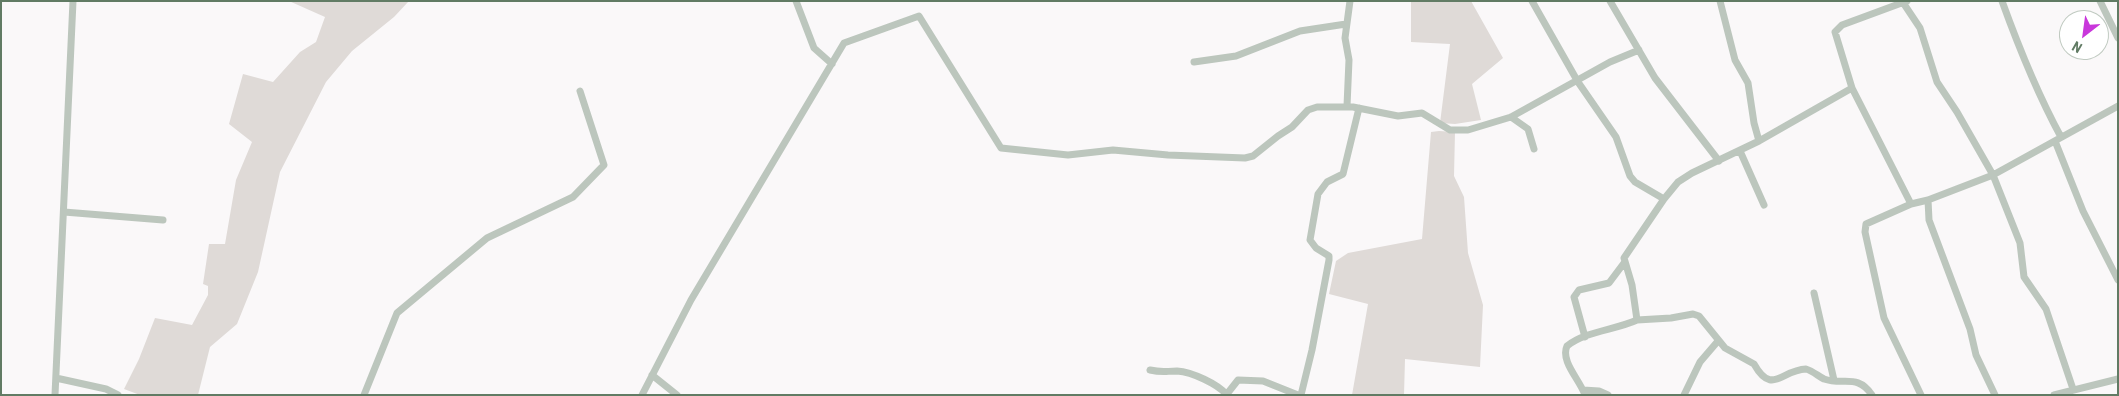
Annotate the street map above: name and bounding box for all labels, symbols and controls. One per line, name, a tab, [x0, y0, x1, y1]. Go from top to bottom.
north arrow	[2059, 10, 2109, 60]
text: N	[2069, 38, 2085, 56]

